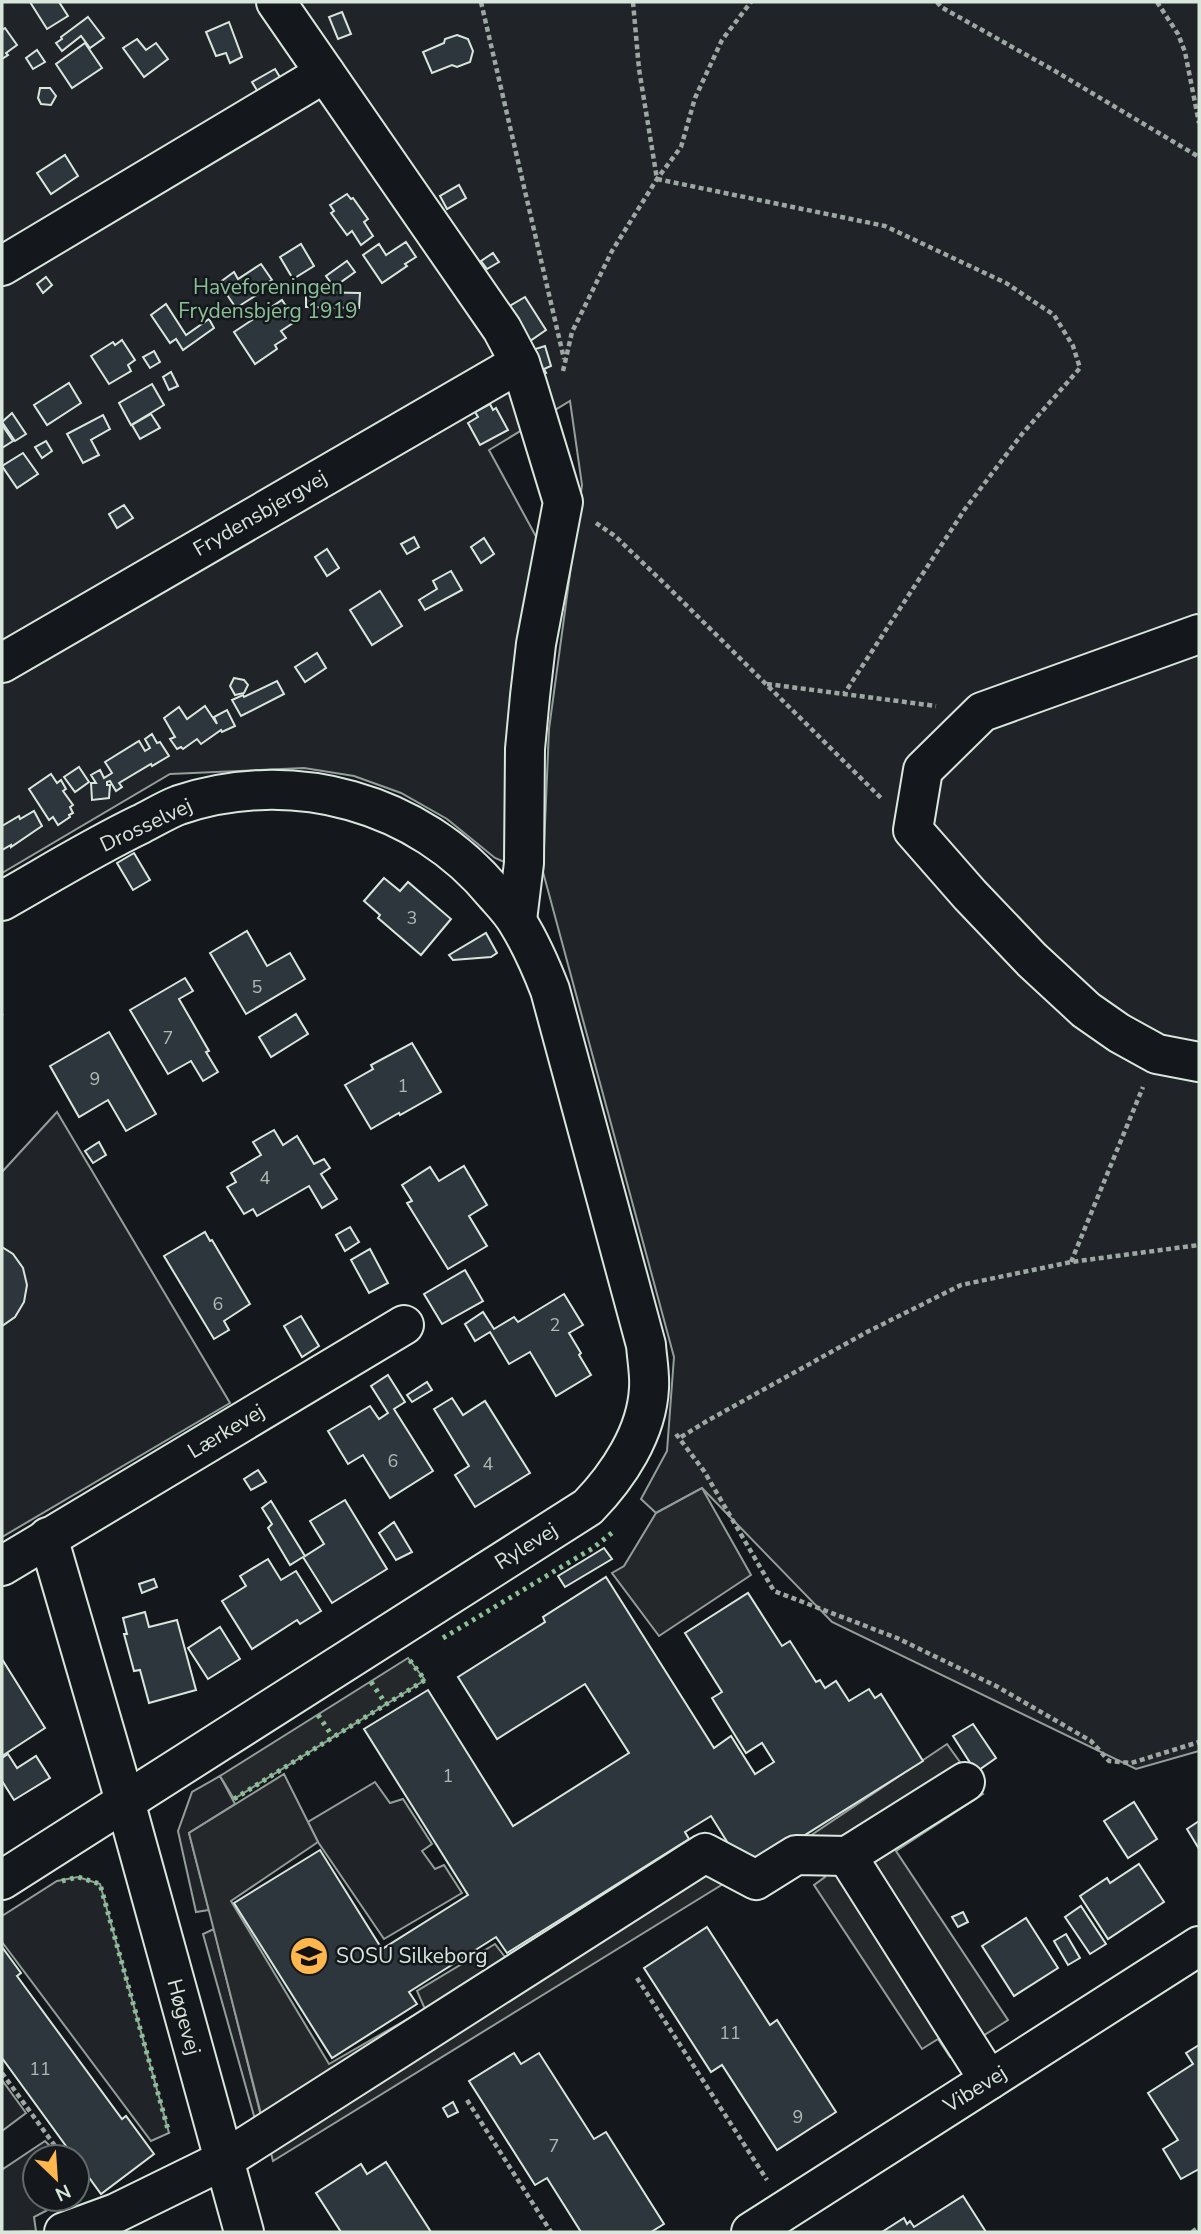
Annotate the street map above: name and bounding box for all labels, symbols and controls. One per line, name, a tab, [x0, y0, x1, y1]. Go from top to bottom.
park label: Haveforeningen Frydensbjerg 1919	[178, 273, 358, 325]
street label: Frydensbjergvej	[188, 463, 332, 563]
street label: Drosselvej	[95, 791, 197, 859]
house number: 3	[407, 906, 417, 930]
house number: 5	[252, 975, 262, 999]
house number: 7	[163, 1026, 173, 1050]
house number: 9	[90, 1067, 100, 1091]
house number: 1	[398, 1074, 408, 1098]
house number: 4	[260, 1166, 271, 1190]
house number: 6	[213, 1292, 223, 1316]
house number: 2	[550, 1313, 560, 1337]
street label: Lærkevej	[182, 1397, 270, 1465]
house number: 6	[388, 1449, 398, 1473]
house number: 4	[483, 1452, 494, 1476]
street label: Rylevej	[489, 1516, 563, 1576]
house number: 1	[443, 1764, 453, 1788]
school or university icon: SOSU Silkeborg	[288, 1935, 330, 1977]
place label: SOSU Silkeborg	[336, 1942, 488, 1970]
street label: Høgevej	[160, 1976, 208, 2058]
house number: 11	[719, 2021, 741, 2045]
house number: 11	[29, 2057, 51, 2081]
street label: Vibevej	[937, 2059, 1012, 2120]
house number: 9	[793, 2105, 803, 2129]
house number: 7	[549, 2134, 559, 2158]
north arrow	[21, 2143, 91, 2213]
text: N	[51, 2178, 75, 2207]

